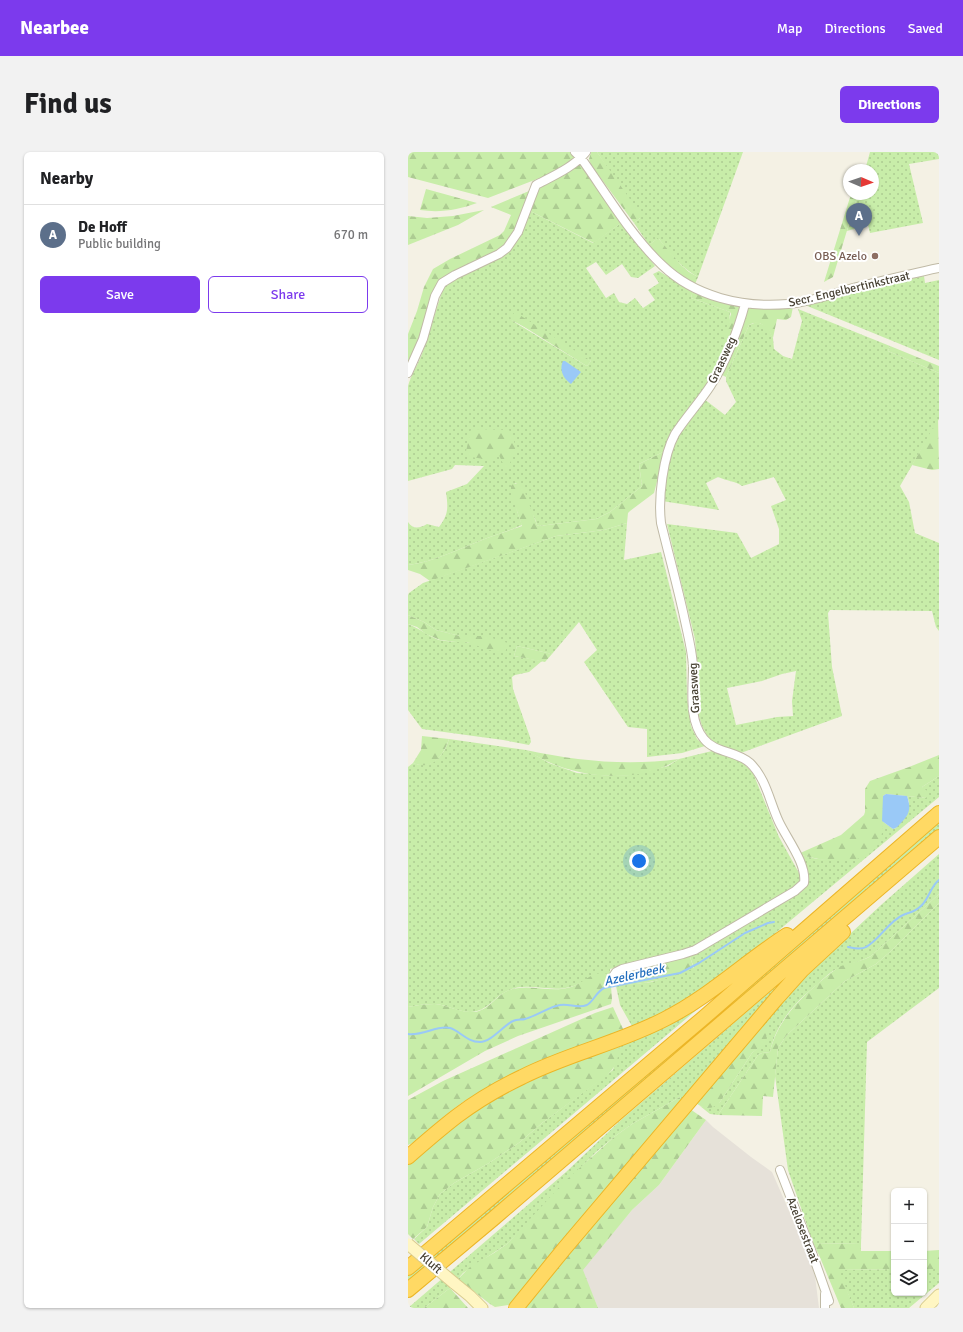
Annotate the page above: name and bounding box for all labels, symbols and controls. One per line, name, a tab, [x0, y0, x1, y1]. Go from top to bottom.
text: Nearbee	[20, 16, 89, 40]
text: Map	[777, 20, 803, 37]
text: Directions	[825, 20, 886, 37]
text: Saved	[908, 20, 943, 37]
button: Directions	[840, 86, 939, 123]
text: Find us	[24, 87, 112, 121]
north arrow	[843, 164, 879, 200]
text: Nearby	[40, 168, 93, 189]
pin: A	[846, 203, 872, 236]
text: De Hoff	[78, 218, 127, 236]
text: A	[49, 227, 57, 243]
text: 670 m	[334, 227, 368, 243]
text: Public building	[78, 236, 161, 252]
place label: OBS Azelo	[814, 249, 867, 264]
marker: OBS Azelo	[870, 251, 880, 261]
street label: Secr. Engelbertinkstraat	[787, 268, 911, 311]
button: Save	[40, 276, 200, 313]
button: Share	[208, 276, 368, 313]
street label: Graasweg	[705, 334, 740, 386]
street label: Graasweg	[686, 662, 703, 713]
your location	[629, 851, 649, 871]
water label: Azelerbeek	[602, 960, 667, 990]
map controls	[891, 1188, 927, 1296]
button: +	[891, 1188, 927, 1224]
street label: Azelosestraat	[783, 1195, 822, 1265]
button: −	[891, 1224, 927, 1260]
street label: Kluft	[416, 1250, 445, 1277]
button: layers	[891, 1260, 927, 1296]

